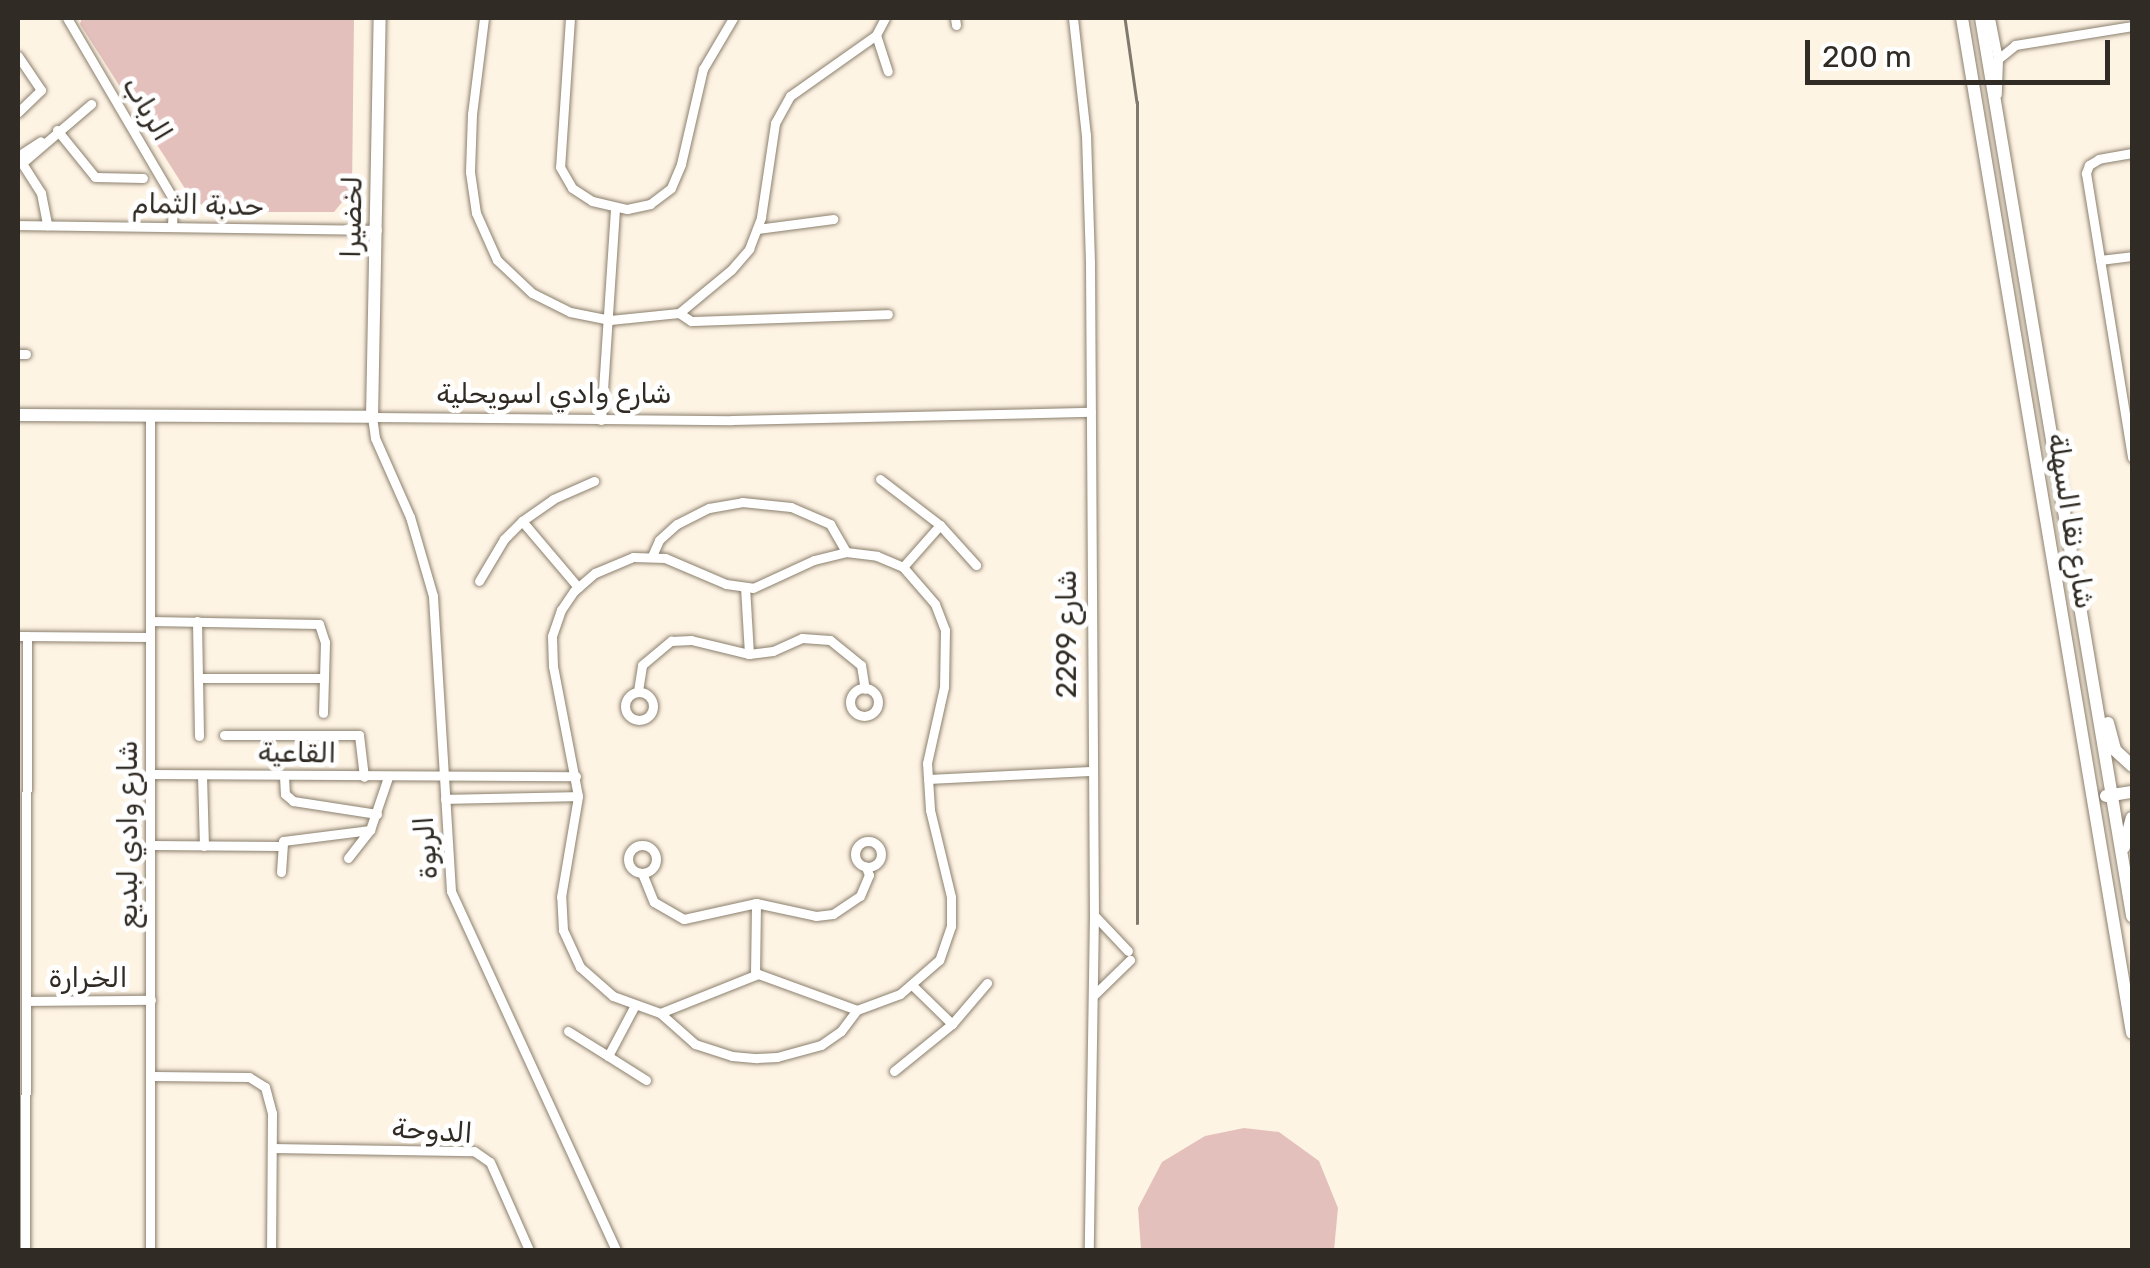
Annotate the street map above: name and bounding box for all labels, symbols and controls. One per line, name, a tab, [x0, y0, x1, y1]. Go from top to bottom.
scale bar	[1810, 20, 2115, 82]
text: 200 m	[1822, 39, 1912, 75]
street label: الرباب	[115, 71, 179, 147]
street label: لخضيرا	[334, 176, 370, 258]
street label: حدبة الثمام	[132, 187, 264, 223]
street label: شارع وادي اسويحلية	[436, 377, 672, 411]
street label: شارع نقا السهلة	[2041, 431, 2101, 611]
street label: شارع 2299	[1050, 570, 1084, 698]
street label: القاعية	[257, 736, 337, 770]
street label: شارع وادي لبديع	[111, 740, 145, 928]
street label: الربوة	[407, 815, 445, 881]
street label: الخرارة	[48, 961, 128, 995]
street label: الدوحة	[390, 1111, 474, 1151]

